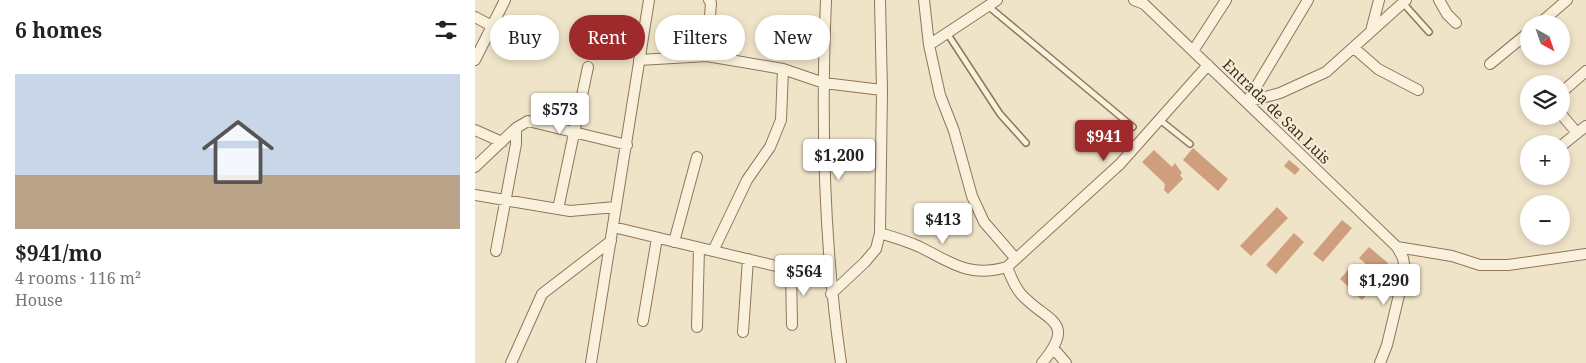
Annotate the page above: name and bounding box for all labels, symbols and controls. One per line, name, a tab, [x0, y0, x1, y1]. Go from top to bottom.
chip: Buy	[490, 15, 559, 60]
chip: Rent	[569, 15, 645, 60]
chip: Filters	[655, 15, 745, 60]
chip: New	[755, 15, 830, 60]
north arrow	[1520, 15, 1570, 65]
map controls	[1520, 15, 1570, 245]
text: 6 homes	[15, 16, 102, 44]
icon: filters	[432, 16, 460, 44]
street label: Entrada de San Luis	[1219, 54, 1335, 168]
button: layers	[1520, 75, 1570, 125]
pin: $573	[530, 92, 590, 135]
text: $573	[542, 98, 578, 120]
icon: home	[193, 107, 283, 197]
pin: $941	[1074, 120, 1134, 162]
text: $941	[1086, 125, 1122, 147]
button: +	[1520, 135, 1570, 185]
pin: $1,200	[798, 138, 880, 181]
text: $1,200	[814, 144, 864, 166]
button: −	[1520, 195, 1570, 245]
pin: $413	[913, 202, 973, 245]
text: $413	[925, 208, 961, 230]
text: $941/mo	[15, 239, 102, 267]
pin: $564	[774, 254, 834, 297]
text: $564	[786, 260, 822, 282]
pin: $1,290	[1343, 264, 1425, 306]
text: 4 rooms · 116 m²	[15, 267, 141, 289]
text: $1,290	[1359, 269, 1409, 291]
text: House	[15, 289, 63, 311]

